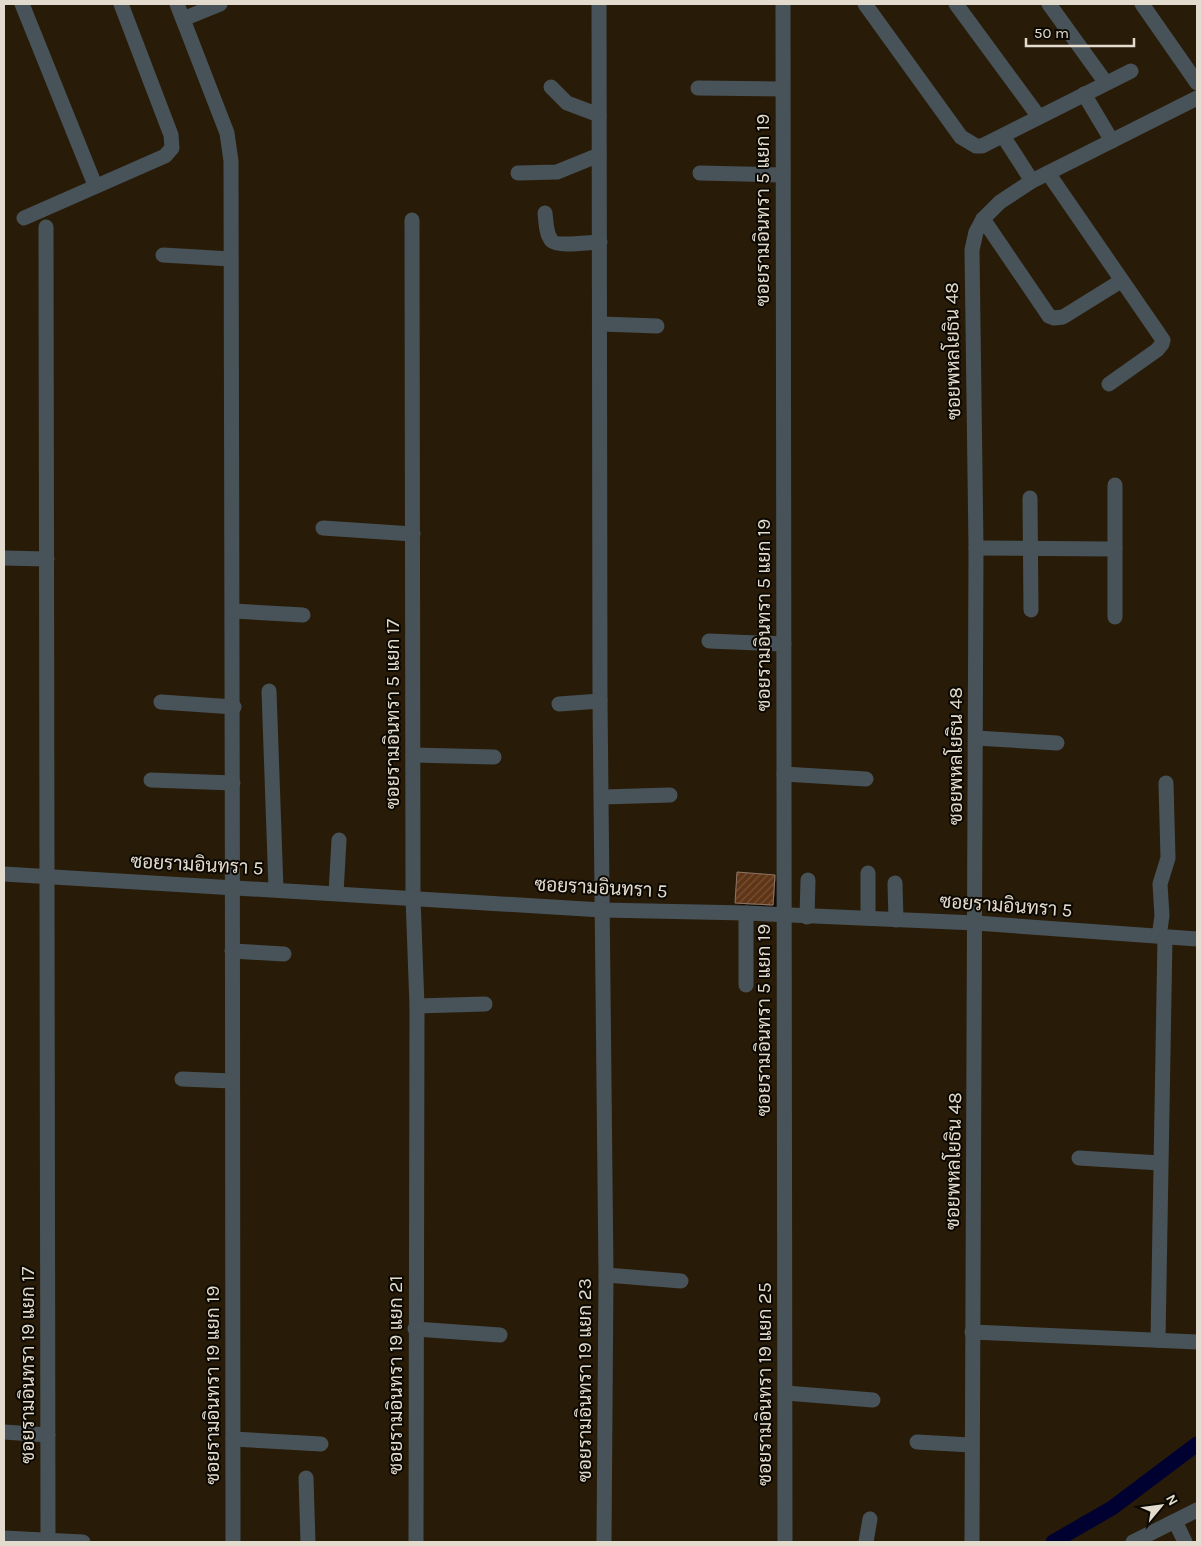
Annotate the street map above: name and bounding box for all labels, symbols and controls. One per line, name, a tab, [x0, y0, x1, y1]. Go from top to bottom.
scale bar	[1026, 15, 1134, 47]
text: 50 m	[1034, 24, 1069, 42]
street label: ซอยรามอินทรา 5 แยก 19	[752, 114, 774, 306]
street label: ซอยพหลโยธิน 48	[939, 282, 965, 420]
street label: ซอยรามอินทรา 5 แยก 19	[753, 519, 775, 711]
street label: ซอยรามอินทรา 5 แยก 17	[382, 619, 404, 809]
street label: ซอยพหลโยธิน 48	[943, 687, 967, 825]
street label: ซอยรามอินทรา 5	[130, 851, 264, 879]
street label: ซอยรามอินทรา 5	[534, 874, 668, 902]
street label: ซอยรามอินทรา 5	[939, 890, 1073, 922]
street label: ซอยรามอินทรา 5 แยก 19	[753, 924, 775, 1116]
street label: ซอยพหลโยธิน 48	[940, 1092, 966, 1230]
street label: ซอยรามอินทรา 19 แยก 17	[17, 1267, 39, 1463]
street label: ซอยรามอินทรา 19 แยก 21	[385, 1276, 407, 1474]
street label: ซอยรามอินทรา 19 แยก 23	[574, 1278, 596, 1482]
street label: ซอยรามอินทรา 19 แยก 25	[754, 1282, 776, 1486]
street label: ซอยรามอินทรา 19 แยก 19	[202, 1286, 224, 1484]
north arrow	[1136, 1481, 1186, 1531]
text: N	[1162, 1491, 1182, 1508]

